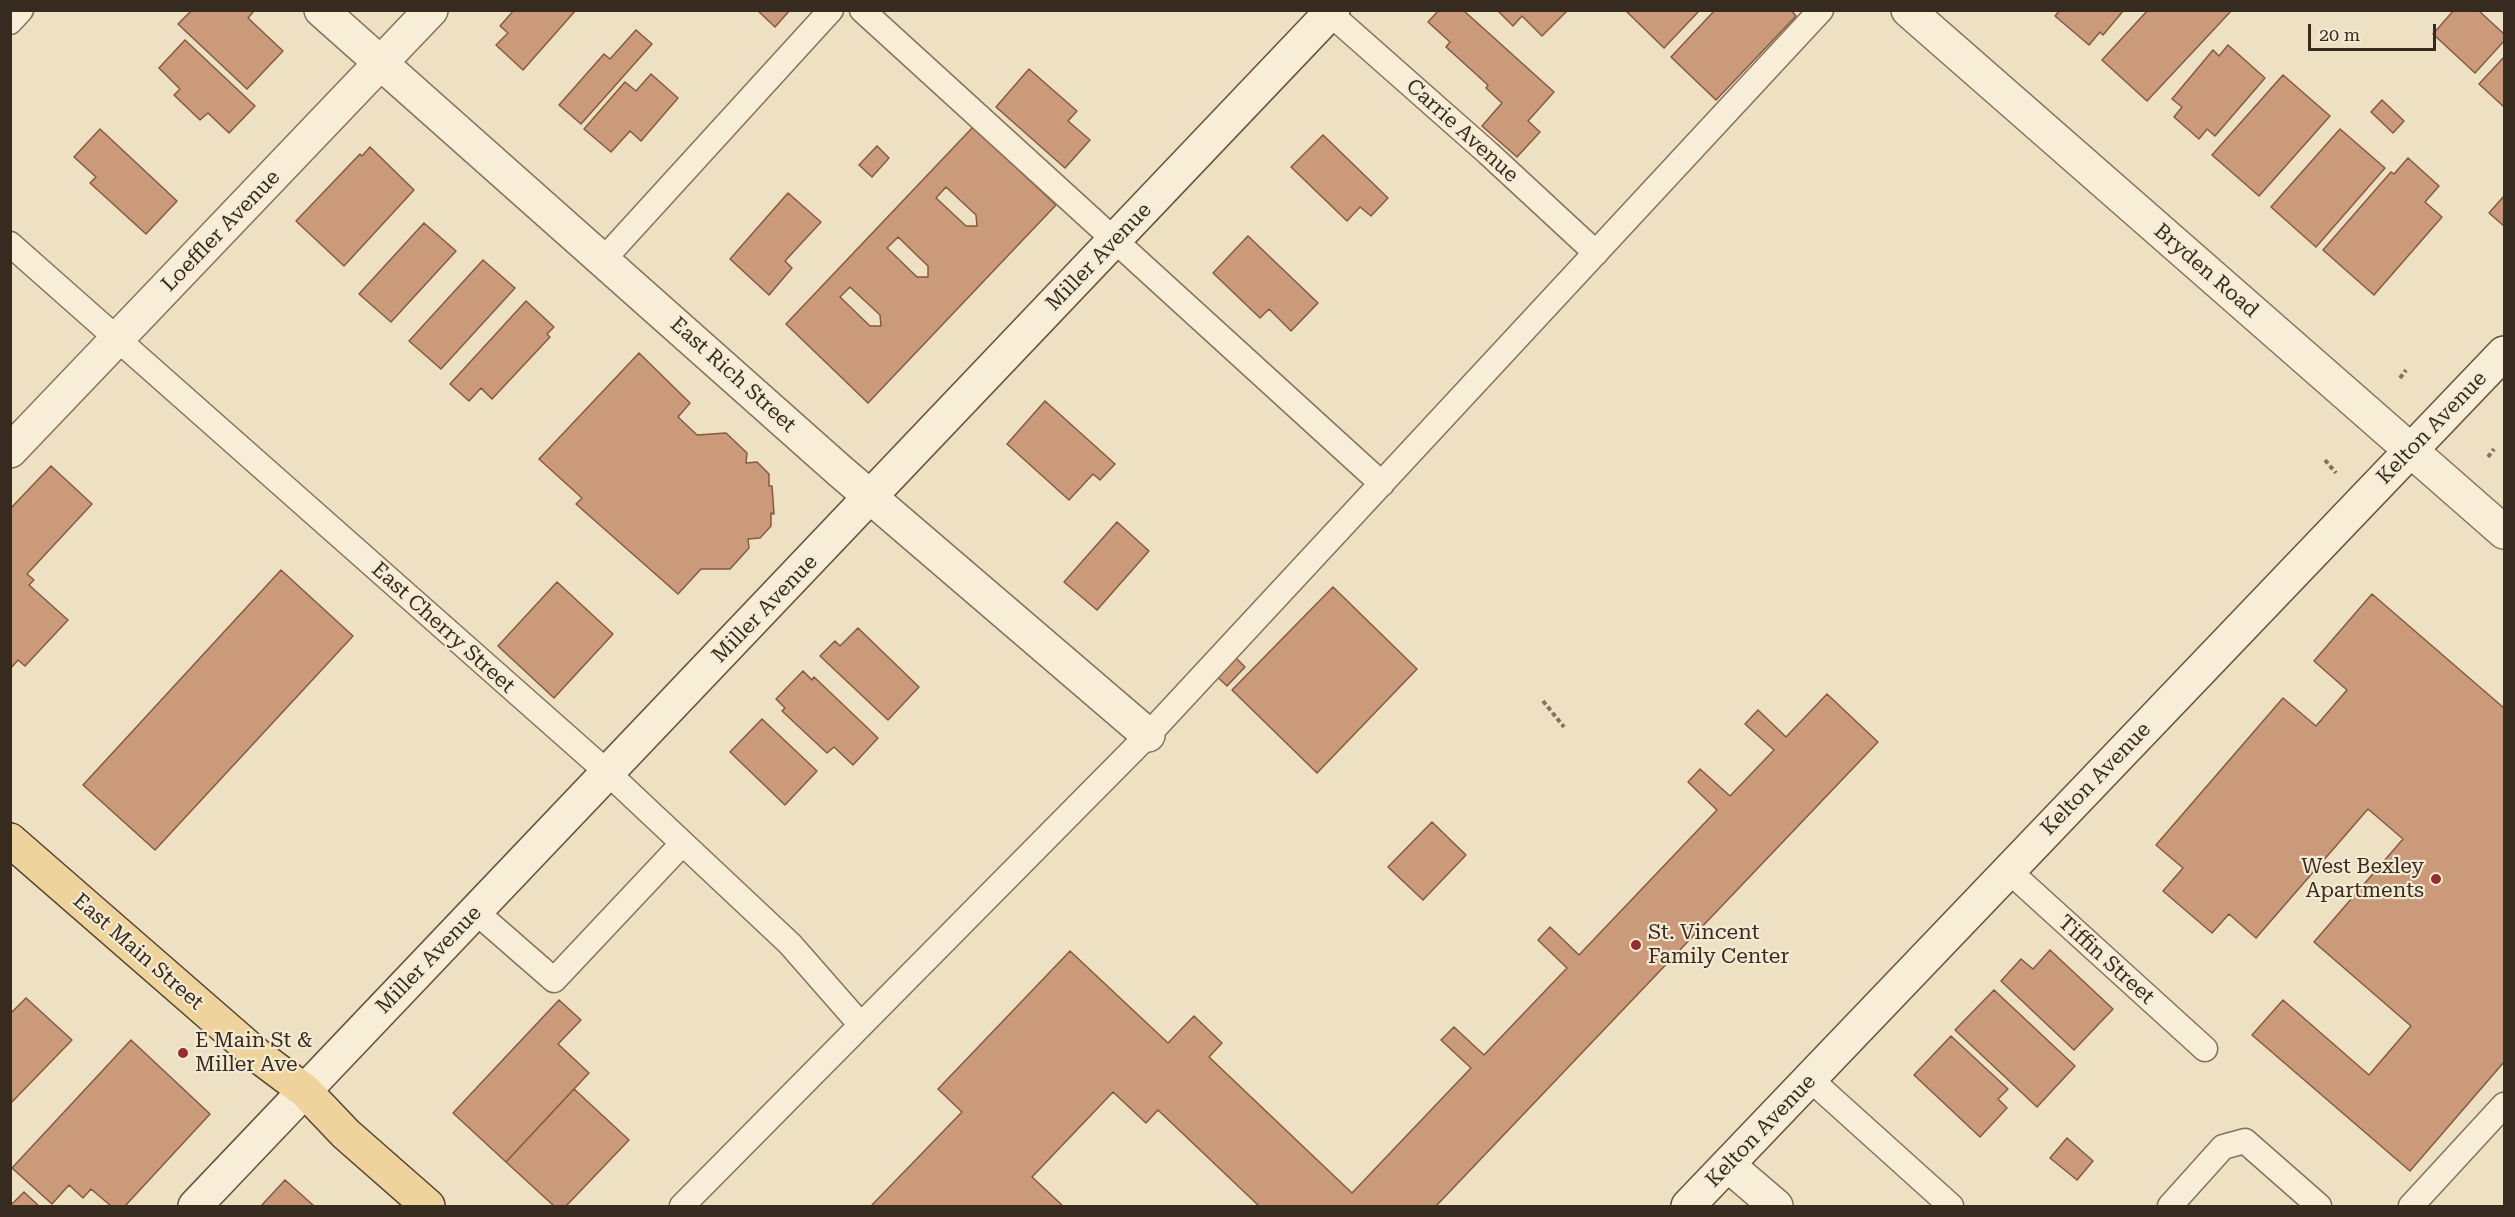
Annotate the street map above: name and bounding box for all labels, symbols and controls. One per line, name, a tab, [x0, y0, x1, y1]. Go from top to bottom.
scale bar	[2311, 12, 2438, 50]
text: 20 m	[2319, 24, 2360, 45]
street label: Carrie Avenue	[1401, 74, 1523, 188]
street label: Loeffler Avenue	[157, 165, 285, 297]
street label: Miller Avenue	[1041, 198, 1157, 316]
street label: Bryden Road	[2148, 219, 2264, 323]
street label: East Rich Street	[665, 312, 801, 438]
street label: Kelton Avenue	[2372, 366, 2492, 490]
street label: Miller Avenue	[707, 550, 823, 668]
street label: East Cherry Street	[366, 557, 520, 699]
street label: Kelton Avenue	[2036, 717, 2156, 841]
place label: West Bexley Apartments	[2301, 854, 2424, 904]
marker: West Bexley Apartments	[2429, 872, 2443, 886]
street label: East Main Street	[67, 888, 209, 1016]
street label: Miller Avenue	[371, 901, 487, 1019]
street label: Tiffin Street	[2053, 910, 2159, 1010]
place label: St. Vincent Family Center	[1648, 920, 1789, 970]
marker: St. Vincent Family Center	[1629, 938, 1643, 952]
place label: E Main St & Miller Ave	[195, 1028, 312, 1078]
marker: E Main St & Miller Ave	[176, 1046, 190, 1060]
street label: Kelton Avenue	[1701, 1069, 1821, 1193]

